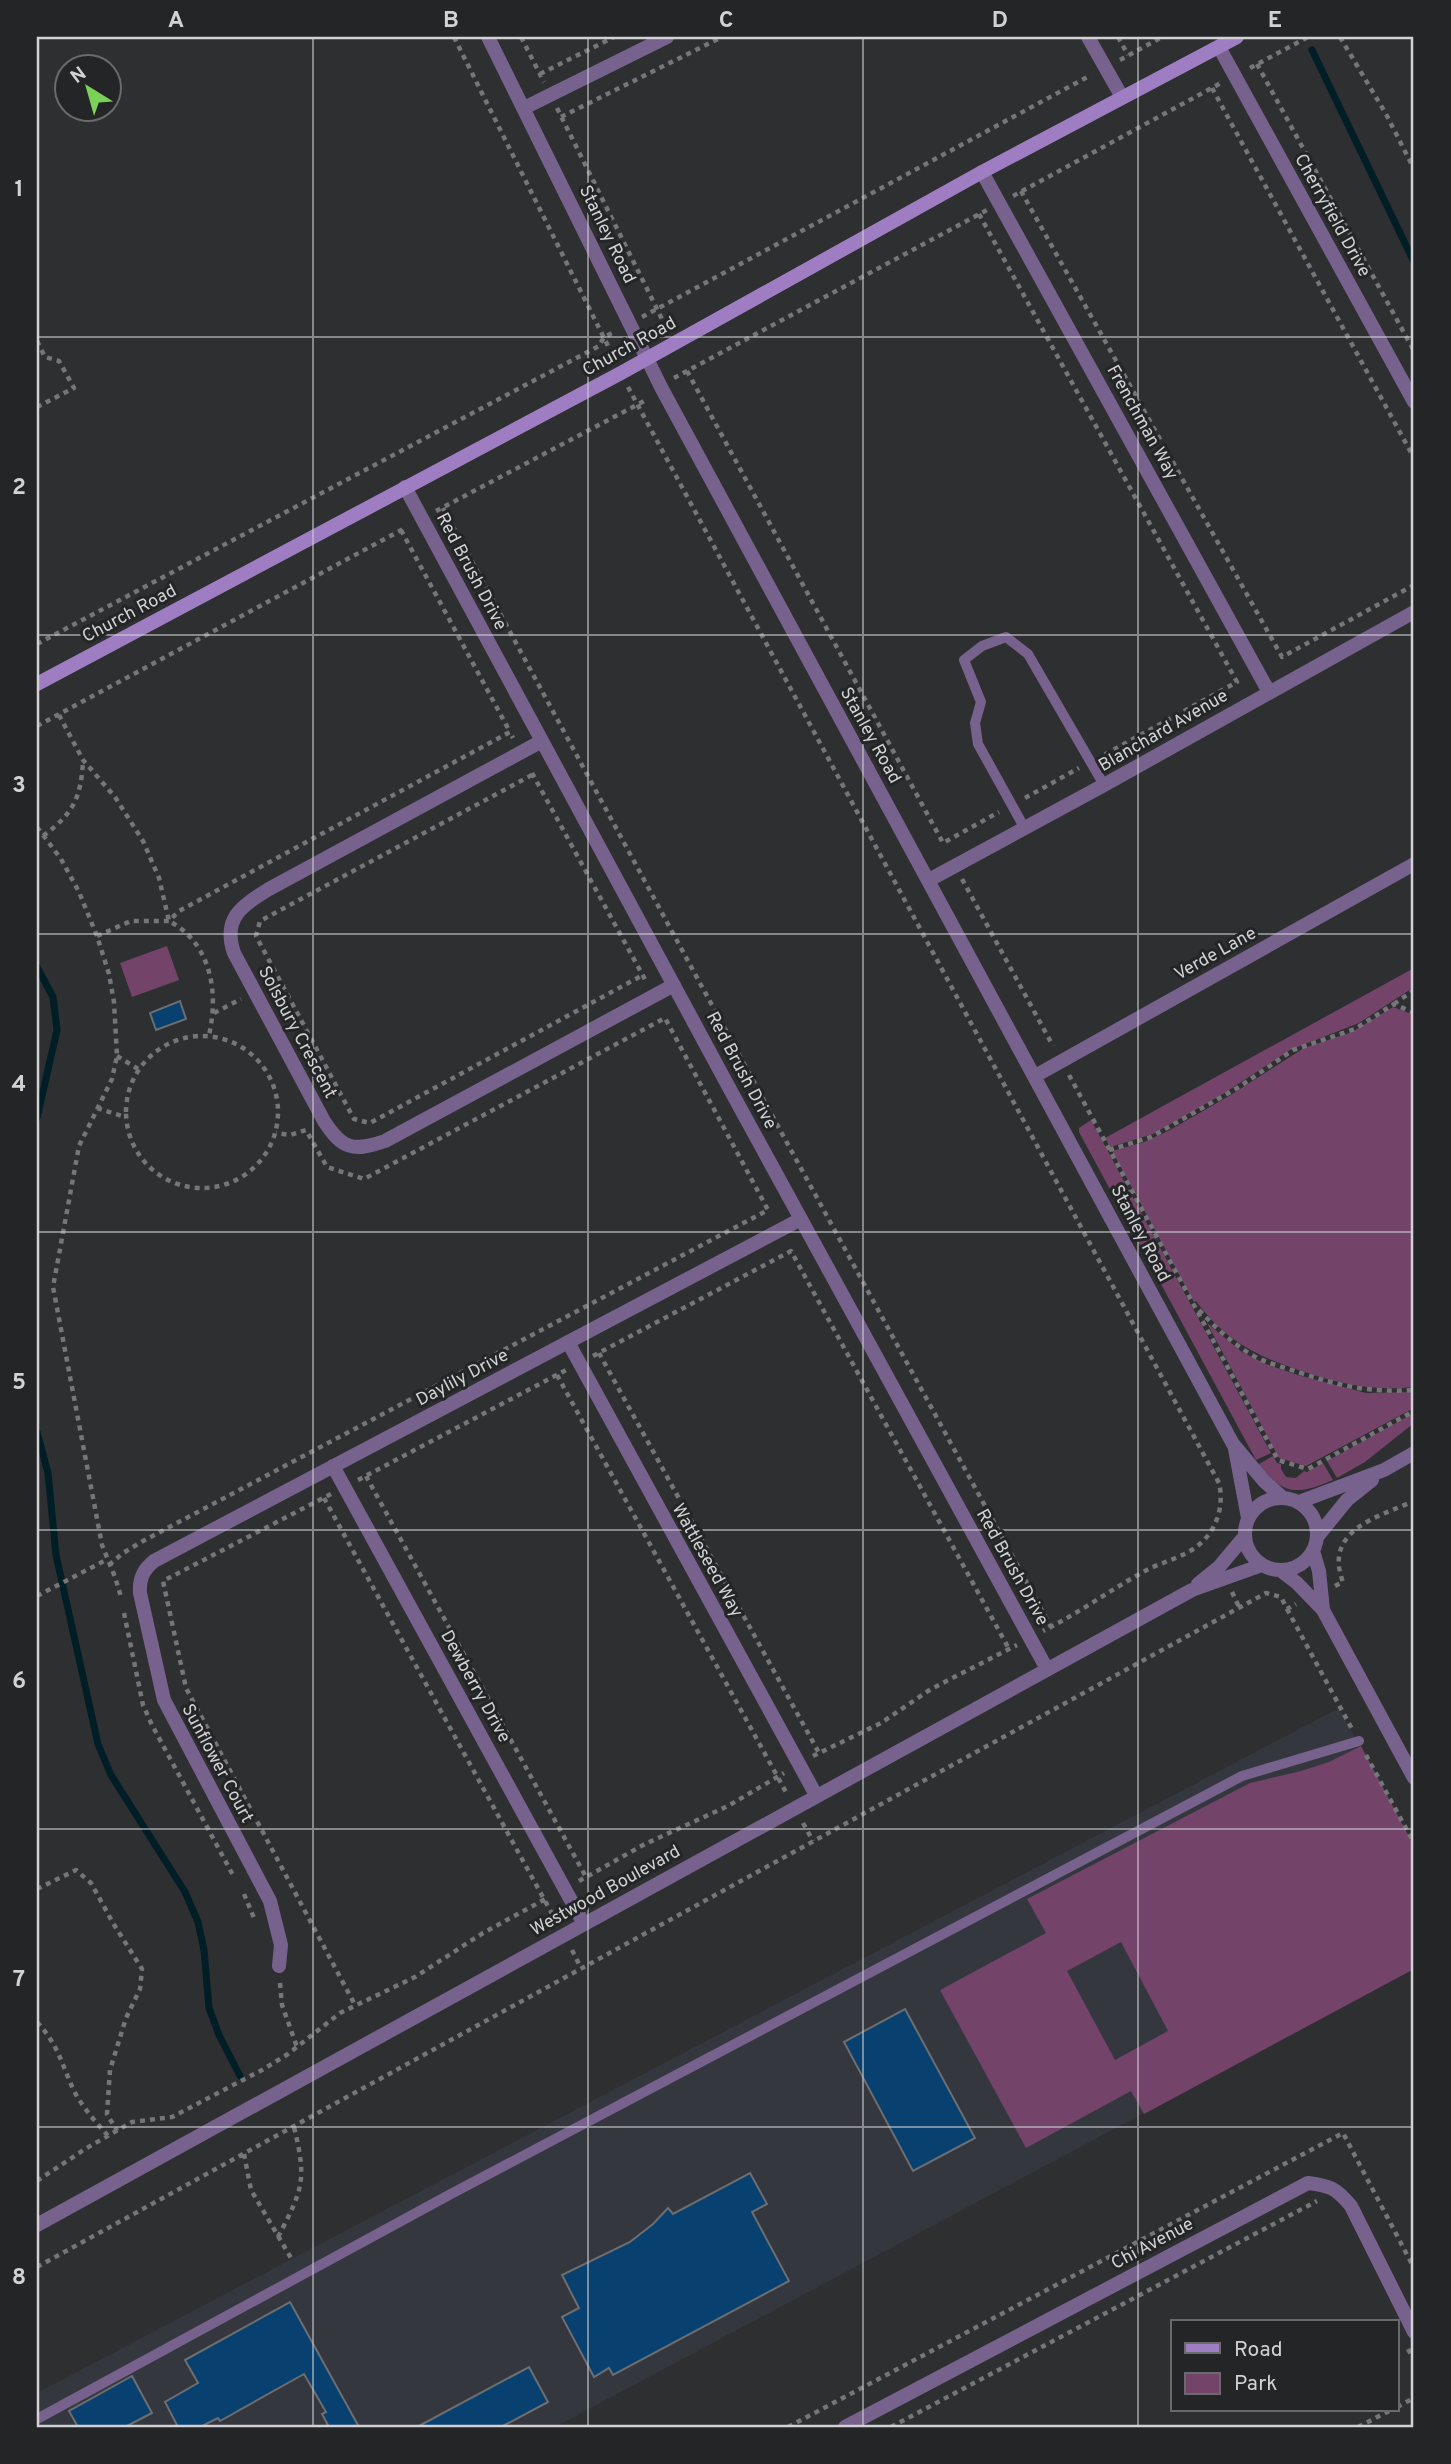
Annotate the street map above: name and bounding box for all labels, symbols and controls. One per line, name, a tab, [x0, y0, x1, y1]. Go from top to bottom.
text: A	[168, 7, 184, 36]
text: B	[443, 7, 459, 36]
text: C	[719, 7, 733, 36]
text: D	[992, 7, 1008, 36]
text: E	[1268, 7, 1282, 36]
north arrow	[52, 52, 122, 122]
text: N	[66, 62, 92, 90]
street label: Cherryfield Drive	[1288, 150, 1375, 281]
text: 1	[14, 176, 24, 205]
street label: Stanley Road	[573, 182, 640, 288]
street label: Church Road	[579, 312, 681, 382]
street label: Frenchman Way	[1101, 361, 1183, 484]
text: 2	[12, 474, 26, 503]
street label: Red Brush Drive	[430, 509, 511, 635]
street label: Church Road	[79, 580, 181, 649]
street label: Stanley Road	[834, 684, 906, 788]
street label: Blanchard Avenue	[1095, 685, 1233, 778]
text: 3	[12, 772, 26, 801]
street label: Verde Lane	[1171, 922, 1261, 986]
street label: Solsbury Crescent	[252, 963, 341, 1103]
street label: Red Brush Drive	[700, 1008, 781, 1134]
text: 4	[12, 1071, 26, 1100]
street label: Stanley Road	[1105, 1181, 1175, 1286]
street label: Daylily Drive	[413, 1344, 513, 1412]
text: 5	[12, 1369, 26, 1398]
street label: Wattleseed Way	[666, 1500, 748, 1622]
street label: Red Brush Drive	[970, 1505, 1053, 1630]
street label: Dewberry Drive	[434, 1626, 515, 1747]
text: 6	[12, 1668, 26, 1697]
street label: Sunflower Court	[176, 1700, 258, 1827]
street label: Westwood Boulevard	[527, 1840, 685, 1942]
text: 7	[13, 1966, 25, 1995]
street label: Chi Avenue	[1108, 2213, 1198, 2276]
text: 8	[12, 2264, 26, 2293]
legend	[1171, 2320, 1398, 2412]
text: Road	[1234, 2337, 1283, 2364]
text: Park	[1234, 2371, 1277, 2398]

